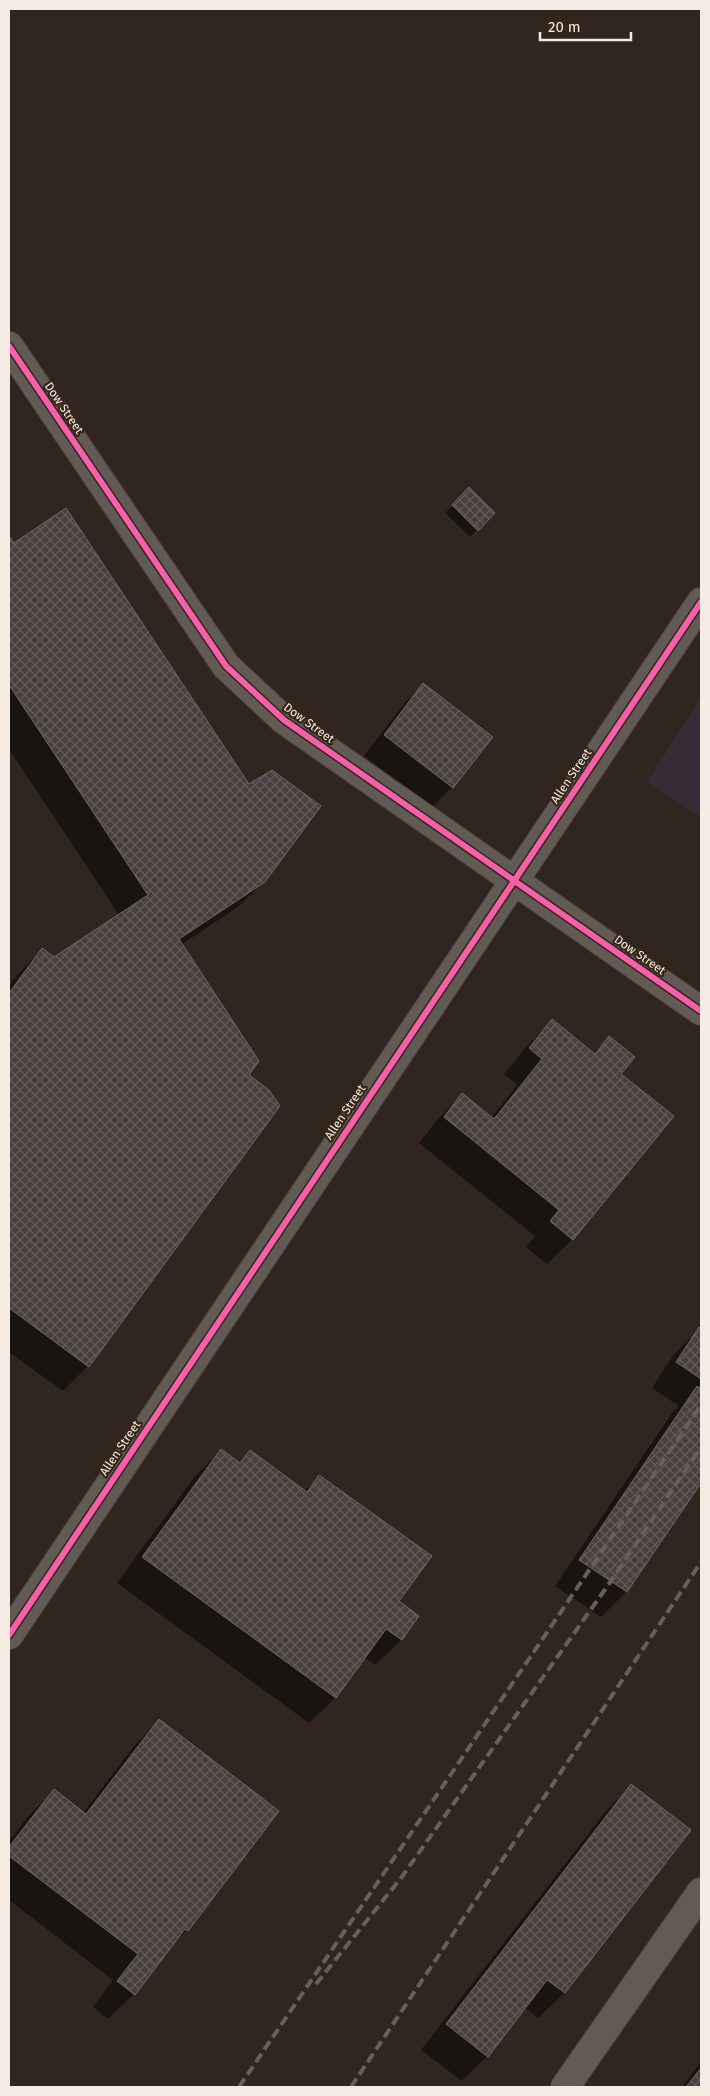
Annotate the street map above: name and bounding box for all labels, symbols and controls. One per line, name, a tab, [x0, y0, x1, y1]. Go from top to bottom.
scale bar	[540, 10, 631, 42]
text: 20 m	[548, 18, 581, 36]
street label: Dow Street	[42, 380, 87, 437]
street label: Dow Street	[281, 700, 338, 746]
street label: Allen Street	[548, 745, 595, 806]
street label: Dow Street	[612, 932, 669, 978]
street label: Allen Street	[322, 1081, 369, 1142]
street label: Allen Street	[97, 1417, 144, 1478]

